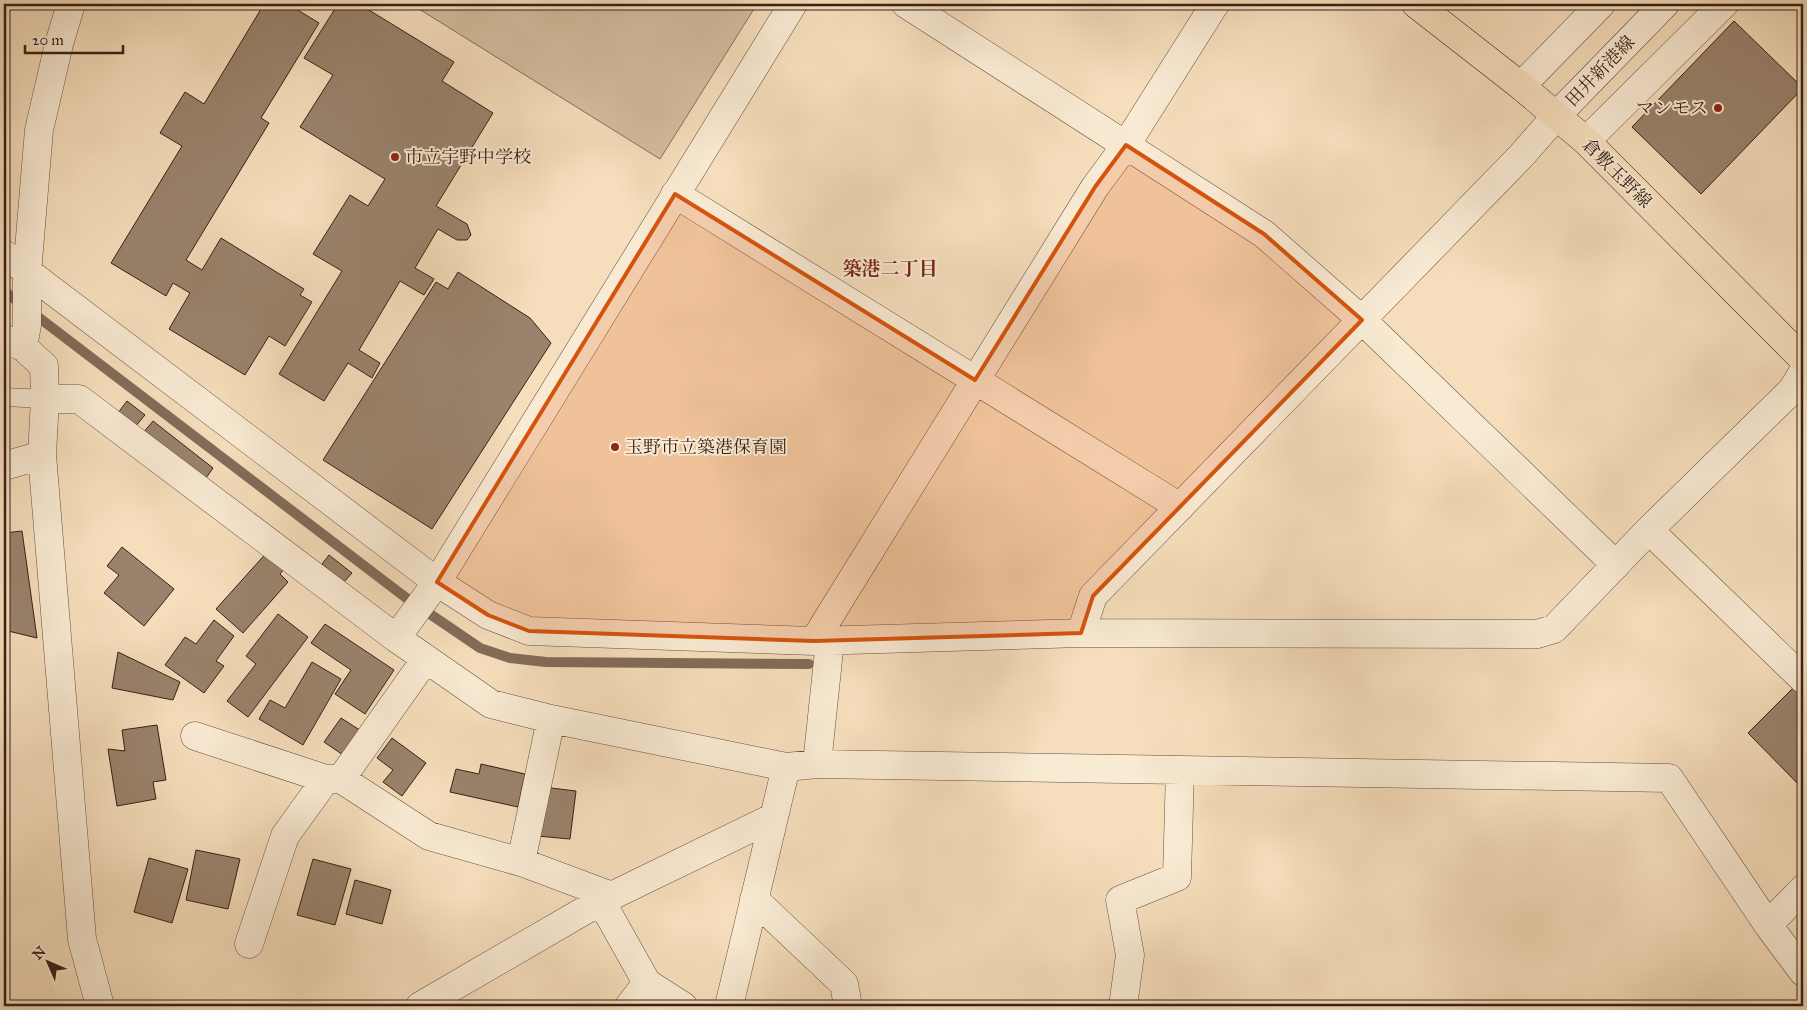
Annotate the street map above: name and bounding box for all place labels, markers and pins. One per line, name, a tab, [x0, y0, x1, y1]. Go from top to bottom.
place label: マンモス	[1636, 97, 1708, 119]
marker: マンモス	[1712, 102, 1724, 114]
place label: 市立宇野中学校	[405, 146, 531, 168]
marker: 市立宇野中学校	[389, 151, 401, 163]
place label: 玉野市立築港保育園	[625, 436, 787, 458]
marker: 玉野市立築港保育園	[609, 441, 621, 453]

